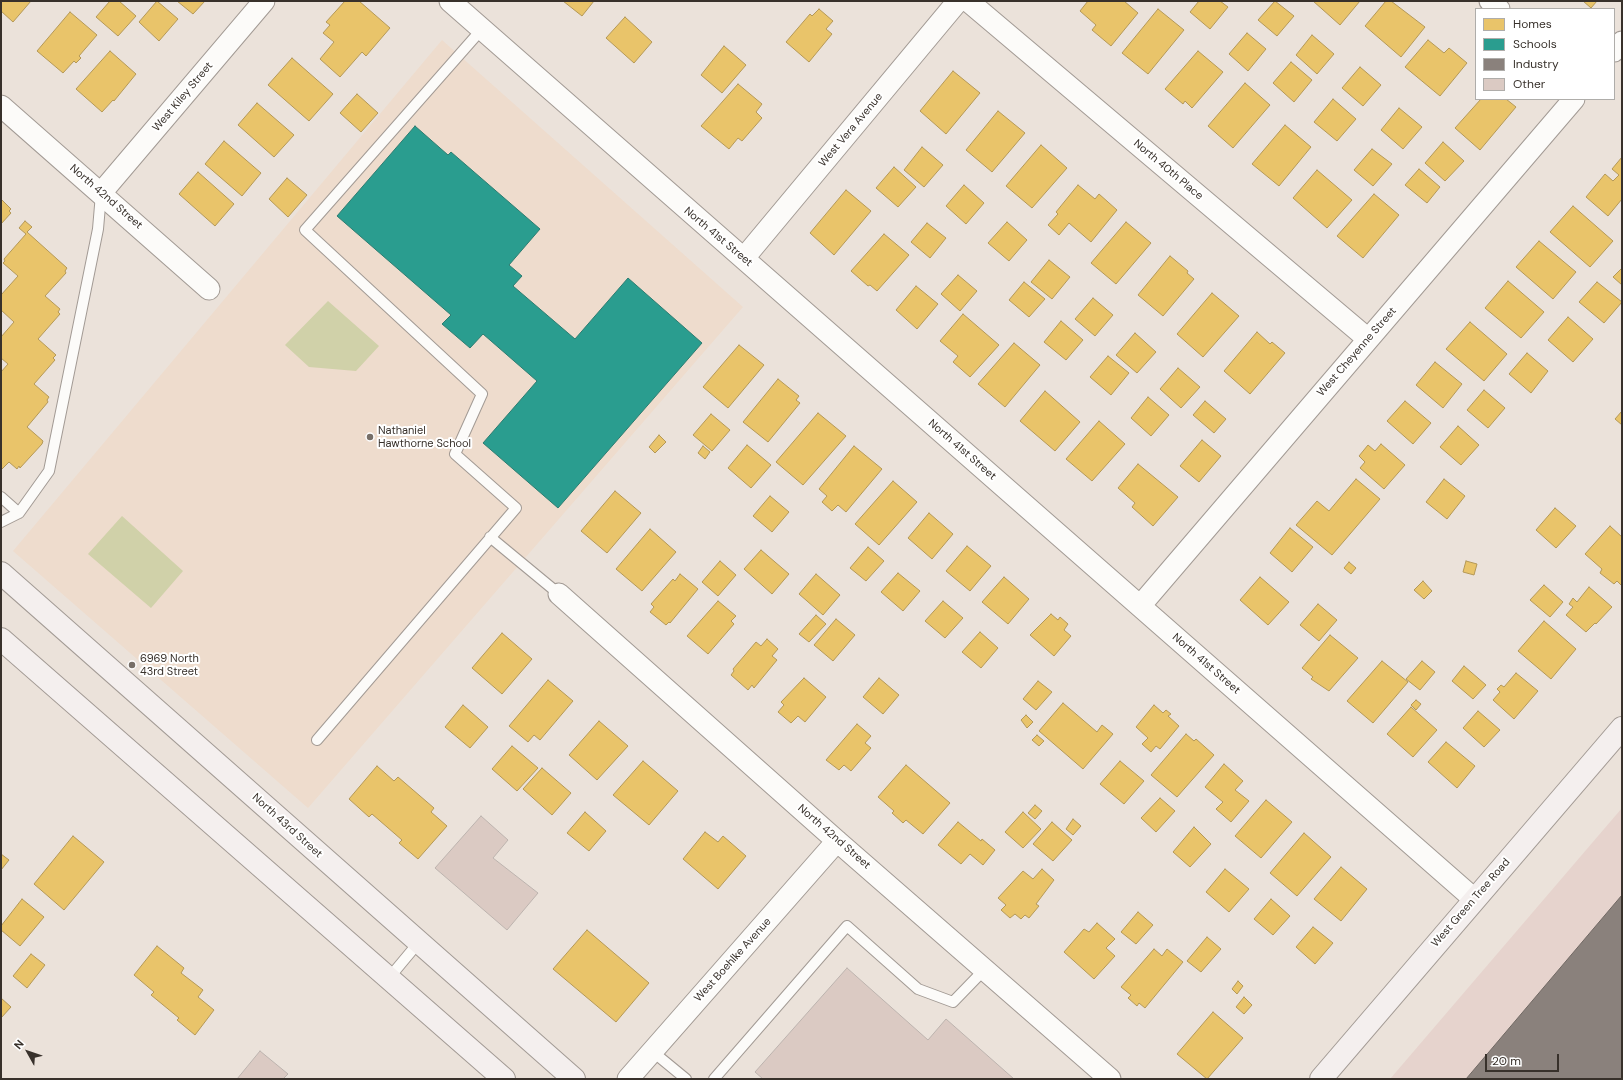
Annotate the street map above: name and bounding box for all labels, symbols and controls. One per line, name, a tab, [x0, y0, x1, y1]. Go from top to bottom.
legend	[1475, 8, 1615, 100]
text: Homes	[1513, 16, 1552, 32]
text: Schools	[1513, 36, 1557, 52]
text: Industry	[1513, 56, 1559, 72]
street label: West Kiley Street	[150, 60, 216, 134]
text: Other	[1513, 76, 1545, 92]
street label: West Vera Avenue	[816, 90, 886, 170]
street label: North 40th Place	[1130, 137, 1206, 203]
street label: North 42nd Street	[67, 162, 145, 232]
street label: North 41st Street	[681, 204, 755, 270]
street label: West Cheyenne Street	[1315, 305, 1399, 399]
street label: North 41st Street	[925, 417, 999, 483]
place label: Nathaniel Hawthorne School	[378, 424, 471, 450]
marker: Nathaniel Hawthorne School	[365, 432, 375, 442]
street label: North 41st Street	[1169, 631, 1243, 697]
place label: 6969 North 43rd Street	[140, 652, 199, 678]
marker: 6969 North 43rd Street	[127, 660, 137, 670]
street label: North 43rd Street	[249, 791, 325, 861]
street label: North 42nd Street	[795, 802, 873, 872]
street label: West Green Tree Road	[1429, 856, 1513, 950]
street label: West Boehlke Avenue	[692, 915, 774, 1005]
north arrow	[8, 1032, 48, 1072]
text: N	[11, 1037, 27, 1052]
scale bar	[1487, 1046, 1561, 1072]
text: 20 m	[1492, 1053, 1521, 1069]

